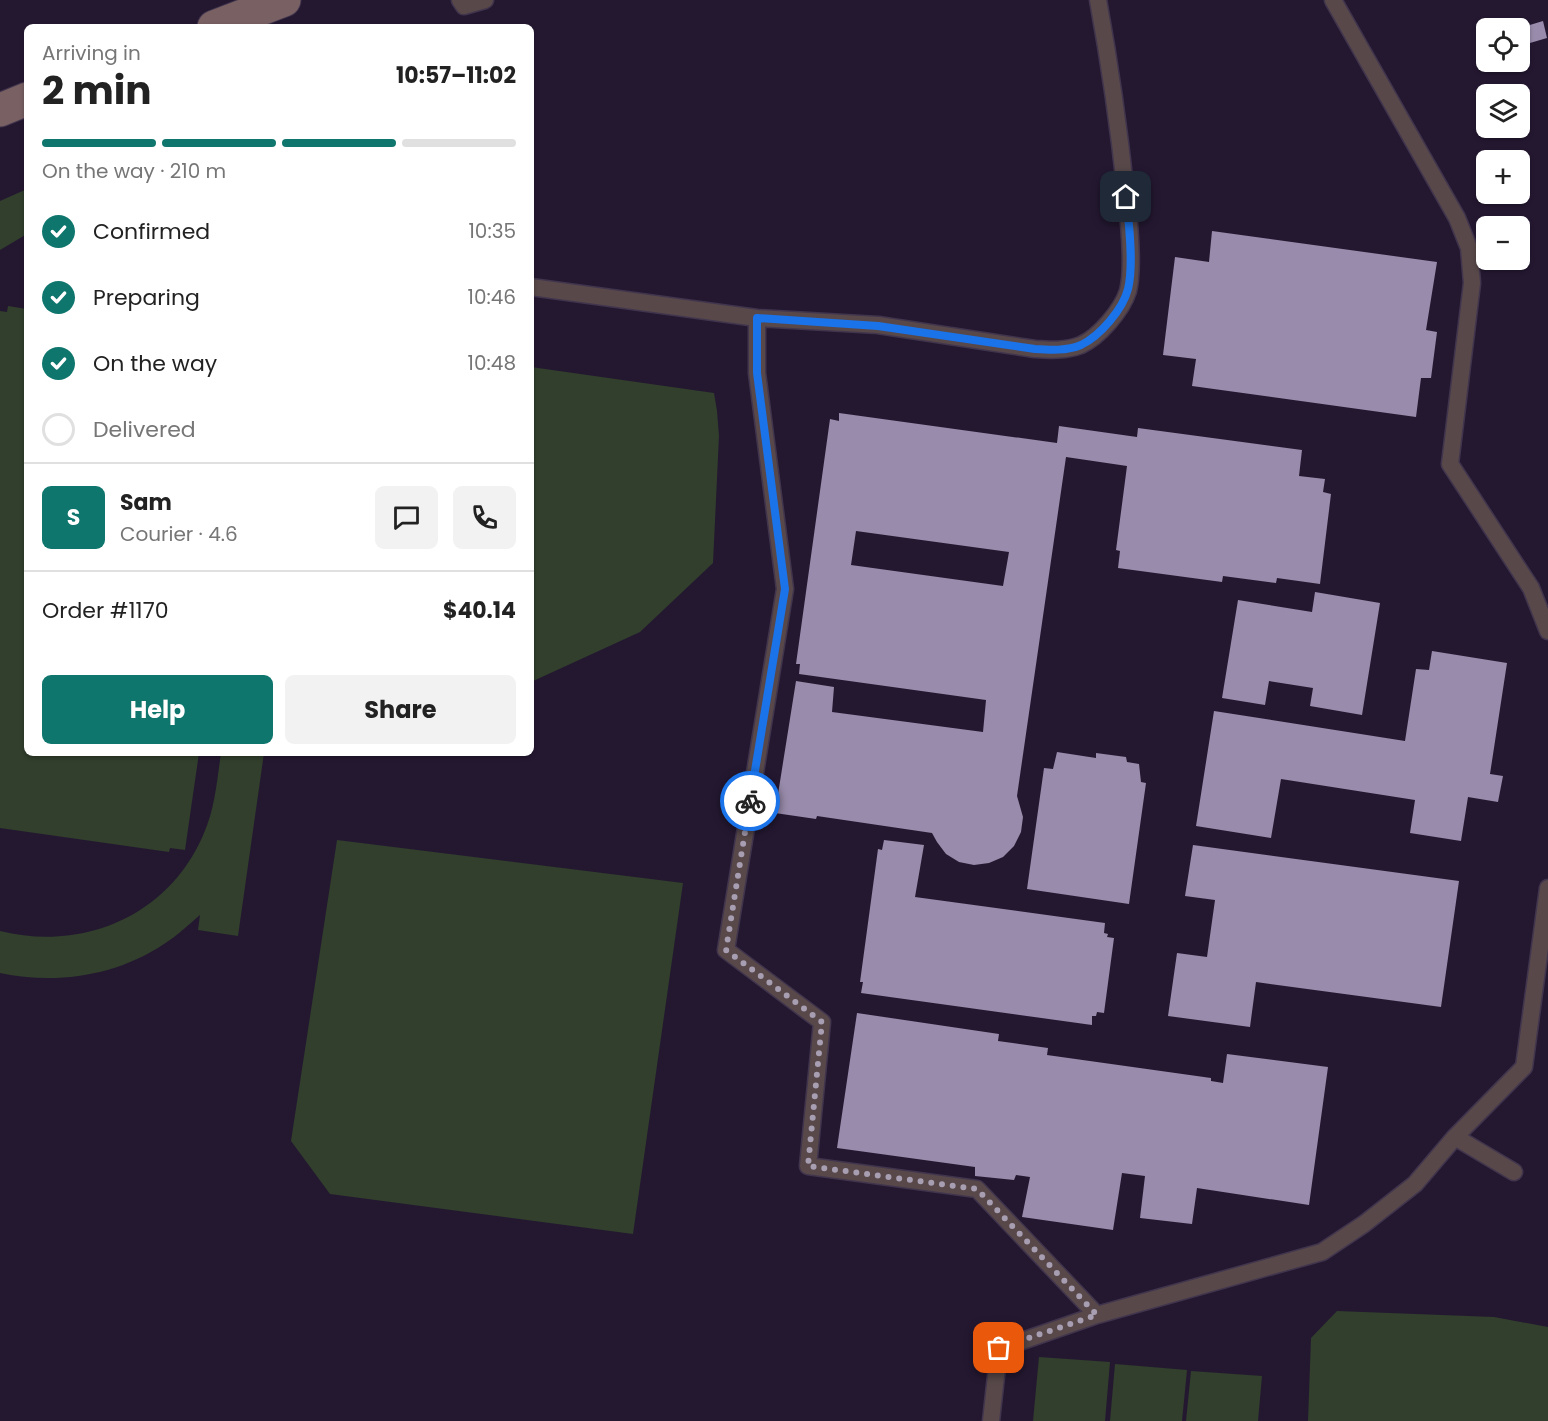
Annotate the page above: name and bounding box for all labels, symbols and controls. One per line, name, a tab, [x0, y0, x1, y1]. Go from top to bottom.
map controls	[1476, 18, 1530, 270]
button: locate	[1476, 18, 1530, 72]
text: Arriving in	[42, 39, 141, 67]
text: 10:57–11:02	[396, 60, 516, 91]
text: 2 min	[42, 63, 152, 118]
button: layers	[1476, 84, 1530, 138]
button: +	[1476, 150, 1530, 204]
text: On the way · 210 m	[42, 157, 226, 185]
pin	[1100, 171, 1151, 222]
icon: home	[1109, 180, 1142, 213]
icon: check	[42, 215, 75, 248]
text: Confirmed	[93, 216, 210, 247]
button: −	[1476, 216, 1530, 270]
text: 10:35	[468, 217, 516, 245]
icon: check	[42, 281, 75, 314]
text: Preparing	[93, 282, 200, 313]
text: 10:46	[468, 283, 516, 311]
icon: check	[42, 347, 75, 380]
text: On the way	[93, 348, 217, 379]
text: 10:48	[468, 349, 516, 377]
text: Delivered	[93, 414, 196, 445]
button: chat	[375, 486, 438, 549]
button: phone	[453, 486, 516, 549]
text: Sam	[120, 487, 172, 518]
text: S	[67, 502, 80, 533]
text: Courier · 4.6	[120, 520, 238, 548]
text: Order #1170	[42, 595, 168, 626]
text: $40.14	[443, 595, 516, 626]
button: Help	[42, 675, 273, 744]
button: Share	[285, 675, 516, 744]
courier	[720, 771, 780, 831]
icon: bike	[734, 785, 767, 818]
pin	[973, 1322, 1024, 1373]
icon: bag	[982, 1331, 1015, 1364]

